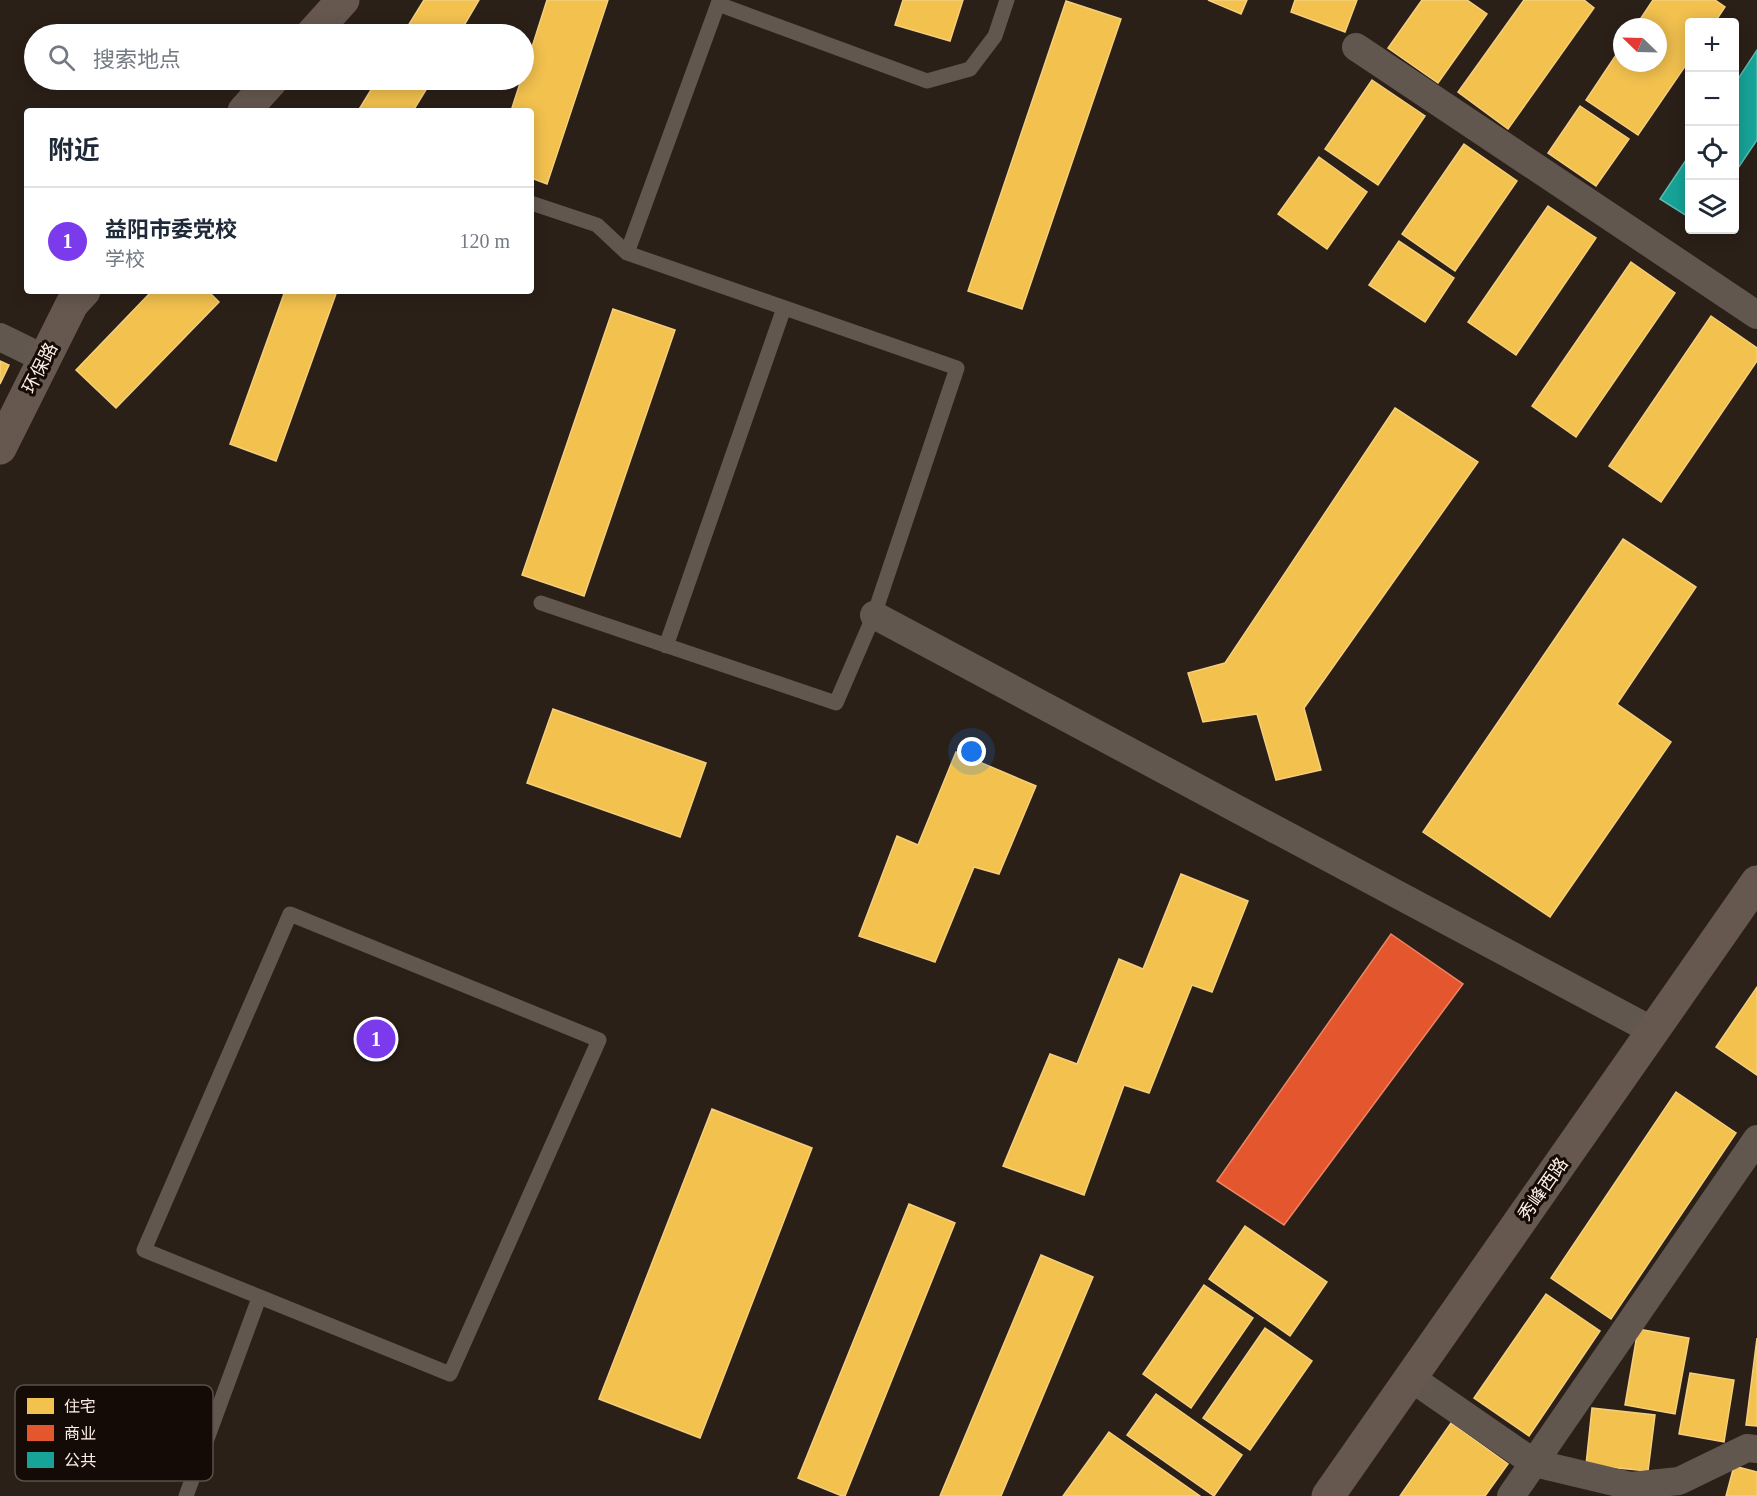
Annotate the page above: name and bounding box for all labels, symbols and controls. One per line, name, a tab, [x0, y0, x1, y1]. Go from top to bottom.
north arrow	[1613, 18, 1667, 72]
map controls	[1685, 18, 1739, 234]
button: +	[1685, 18, 1739, 72]
search box	[24, 24, 534, 90]
icon: search	[45, 41, 78, 74]
text: 搜索地点	[93, 47, 181, 72]
button: −	[1685, 72, 1739, 126]
button: locate	[1685, 126, 1739, 180]
text: 附近	[48, 136, 100, 165]
button: layers	[1685, 180, 1739, 234]
text: 益阳市委党校	[105, 217, 237, 242]
text: 1	[63, 230, 73, 252]
text: 120 m	[459, 230, 510, 252]
text: 学校	[105, 248, 145, 270]
street label: 环保路	[19, 339, 61, 397]
your location	[957, 737, 986, 766]
pin: 1	[356, 1016, 395, 1062]
street label: 秀峰西路	[1514, 1154, 1572, 1224]
legend	[15, 1385, 213, 1481]
text: 住宅	[64, 1398, 96, 1415]
text: 商业	[64, 1425, 96, 1442]
text: 公共	[64, 1452, 96, 1469]

